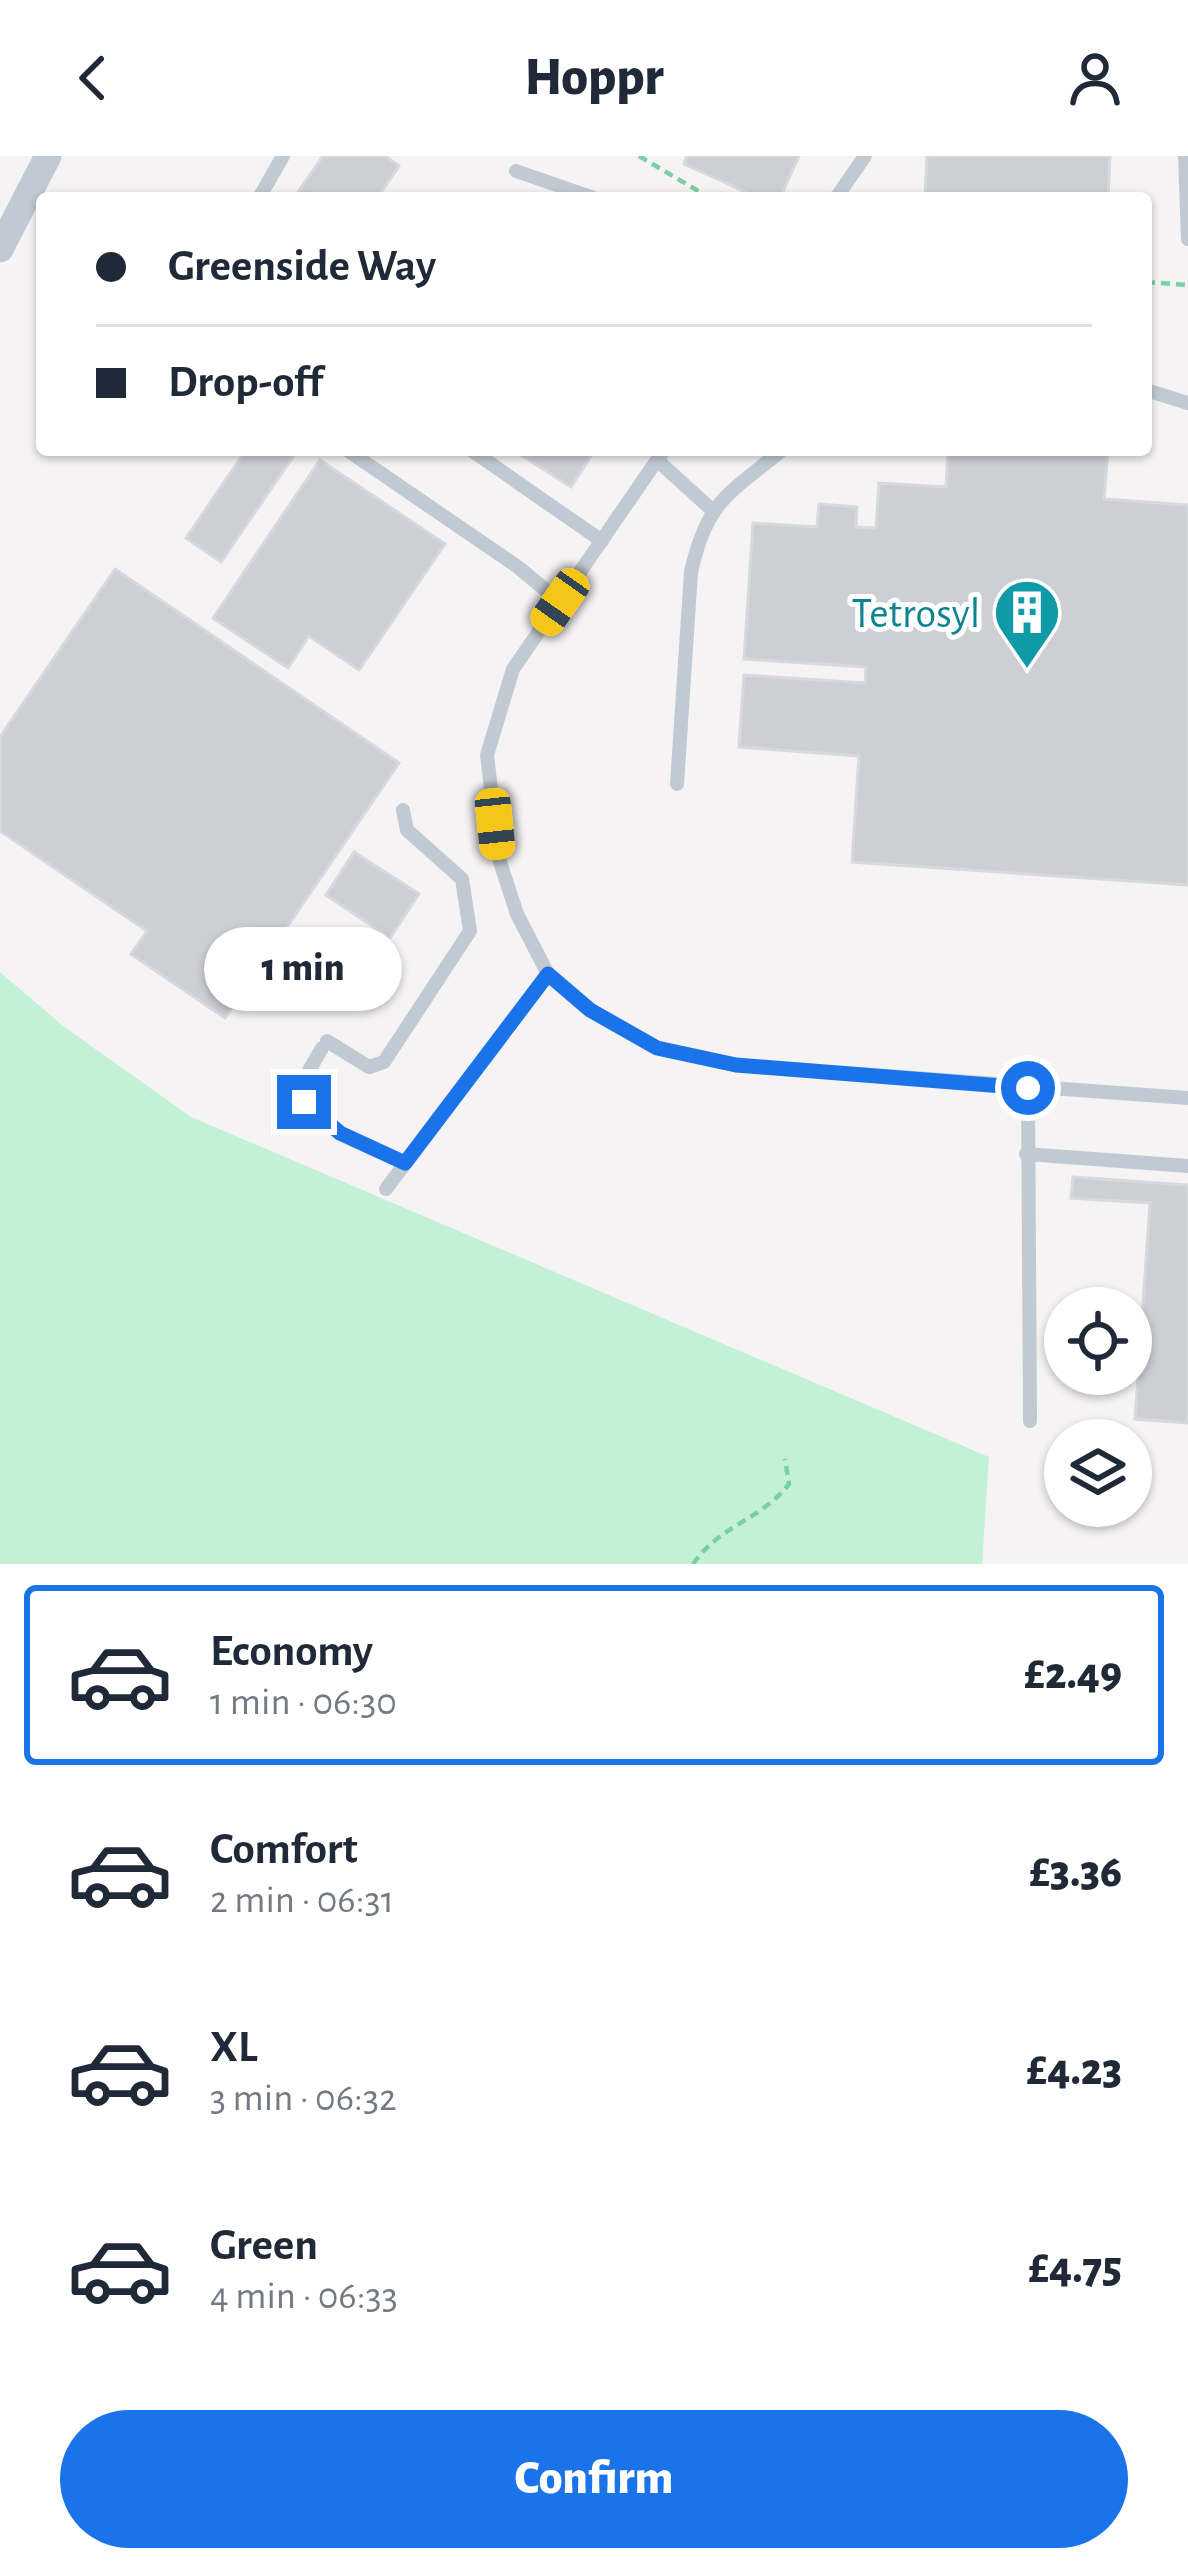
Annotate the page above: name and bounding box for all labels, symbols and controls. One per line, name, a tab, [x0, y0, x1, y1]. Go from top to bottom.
icon: back	[60, 45, 126, 111]
icon: person	[1062, 45, 1128, 111]
text: Hoppr	[524, 51, 664, 105]
text: Greenside Way	[168, 244, 436, 289]
text: Drop-off	[168, 360, 323, 405]
car	[525, 562, 595, 642]
building icon: Tetrosyl	[992, 577, 1062, 671]
place label: Tetrosyl	[851, 593, 980, 635]
car	[473, 786, 517, 862]
callout: 1 min	[205, 928, 403, 1012]
text: 1 min	[261, 949, 345, 988]
route start	[1001, 1061, 1055, 1115]
route end	[277, 1075, 331, 1129]
map controls	[1044, 1287, 1152, 1527]
button: locate	[1044, 1287, 1152, 1395]
button: layers	[1044, 1419, 1152, 1527]
icon: car	[66, 1621, 174, 1729]
text: Economy	[210, 1629, 373, 1674]
text: £2.49	[1024, 1652, 1122, 1697]
text: 1 min · 06:30	[210, 1683, 397, 1722]
icon: car	[66, 1819, 174, 1927]
text: Comfort	[210, 1827, 358, 1872]
text: £3.36	[1029, 1850, 1122, 1895]
text: 2 min · 06:31	[210, 1881, 394, 1920]
icon: car	[66, 2017, 174, 2125]
text: XL	[210, 2025, 258, 2070]
text: £4.23	[1027, 2048, 1122, 2093]
text: 3 min · 06:32	[210, 2079, 397, 2118]
icon: car	[66, 2215, 174, 2323]
text: Green	[210, 2223, 318, 2268]
text: £4.75	[1028, 2246, 1122, 2291]
text: 4 min · 06:33	[210, 2277, 398, 2316]
button: Confirm	[60, 2410, 1128, 2548]

